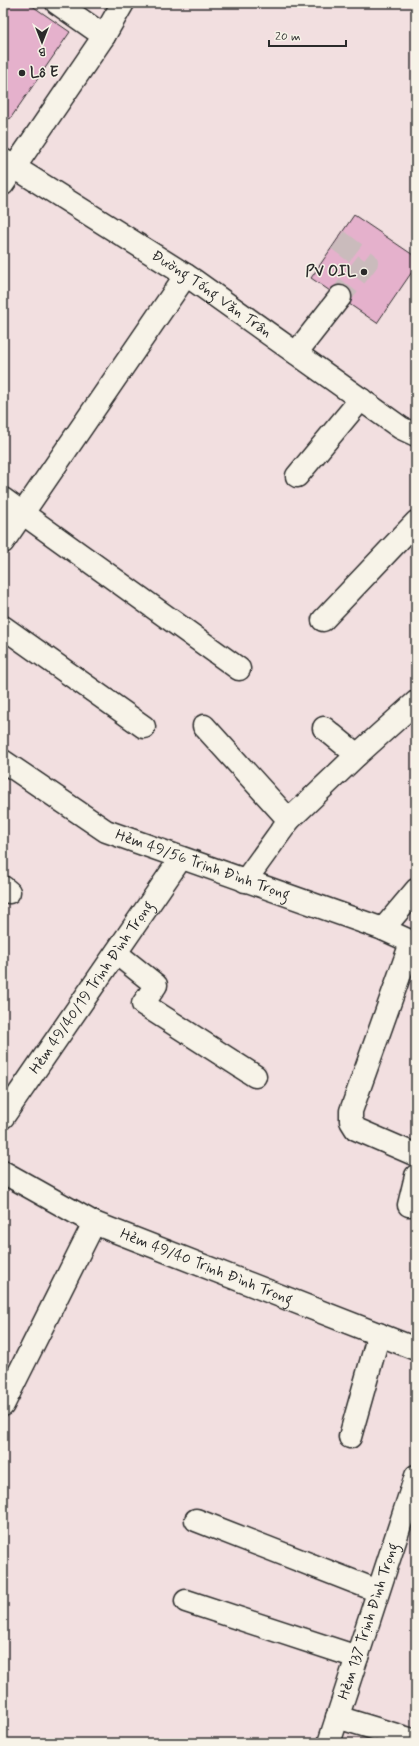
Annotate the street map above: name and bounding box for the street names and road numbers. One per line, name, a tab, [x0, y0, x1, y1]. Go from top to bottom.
street label: Đường Tống Văn Trân	[148, 246, 276, 343]
street label: Hẻm 49/56 Trịnh Đình Trọng	[113, 825, 293, 906]
street label: Hẻm 49/40/19 Trịnh Đình Trọng	[25, 897, 159, 1078]
street label: Hẻm 49/40 Trịnh Đình Trọng	[117, 1224, 296, 1311]
street label: Hẻm 137 Trịnh Đình Trọng	[334, 1540, 405, 1702]

